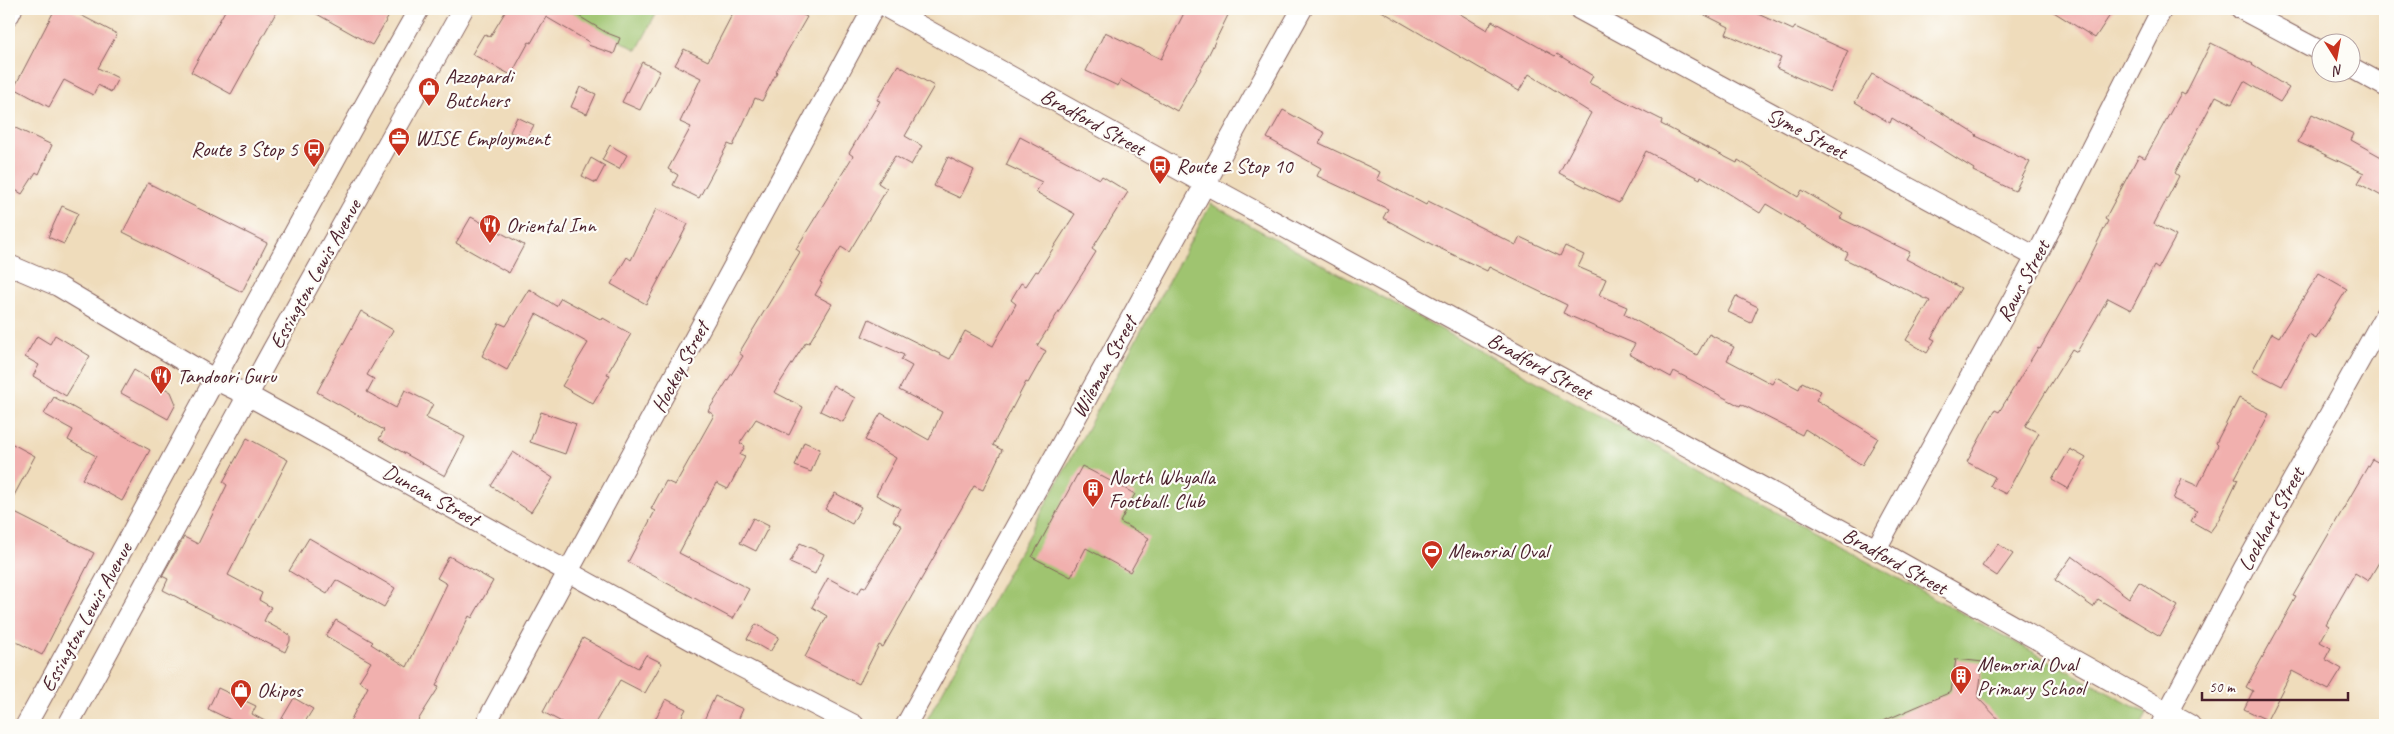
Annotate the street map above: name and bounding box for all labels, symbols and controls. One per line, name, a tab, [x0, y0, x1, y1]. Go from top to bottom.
north arrow	[2312, 32, 2362, 82]
text: N	[2330, 61, 2344, 80]
place label: Azzopardi Butchers	[445, 63, 516, 113]
shop icon: Azzopardi Butchers	[417, 76, 441, 107]
street label: Bradford Street	[1036, 83, 1152, 162]
street label: Syme Street	[1762, 101, 1853, 166]
place label: WISE Employment	[415, 125, 552, 151]
office icon: WISE Employment	[387, 126, 411, 157]
place label: Route 3 Stop 5	[191, 136, 300, 162]
bus stop icon: Route 3 Stop 5	[302, 137, 326, 168]
place label: Route 2 Stop 10	[1176, 153, 1294, 179]
bus stop icon: Route 2 Stop 10	[1148, 154, 1172, 185]
street label: Essington Lewis Avenue	[263, 193, 368, 353]
place label: Oriental Inn	[506, 212, 597, 238]
restaurant icon: Oriental Inn	[478, 213, 502, 244]
street label: Raws Street	[1991, 234, 2056, 326]
street label: Wileman Street	[1066, 309, 1144, 422]
street label: Hockey Street	[645, 314, 716, 417]
street label: Bradford Street	[1483, 327, 1599, 406]
place label: Tandoori Guru	[177, 363, 278, 389]
restaurant icon: Tandoori Guru	[149, 364, 173, 395]
street label: Duncan Street	[379, 458, 486, 533]
street label: Lockhart Street	[2232, 461, 2311, 575]
place label: North Whyalla Football. Club	[1109, 464, 1216, 514]
building icon: North Whyalla Football. Club	[1081, 477, 1105, 508]
street label: Bradford Street	[1838, 522, 1954, 601]
street label: Essington Lewis Avenue	[34, 536, 139, 696]
place label: Memorial Oval	[1448, 538, 1552, 564]
sports icon: Memorial Oval	[1420, 539, 1444, 570]
place label: Memorial Oval Primary School	[1977, 651, 2088, 701]
building icon: Memorial Oval Primary School	[1949, 664, 1973, 695]
scale bar	[2202, 669, 2348, 701]
place label: Okipos	[257, 677, 304, 703]
shop icon: Okipos	[229, 678, 253, 709]
text: 50 m	[2209, 678, 2236, 697]

